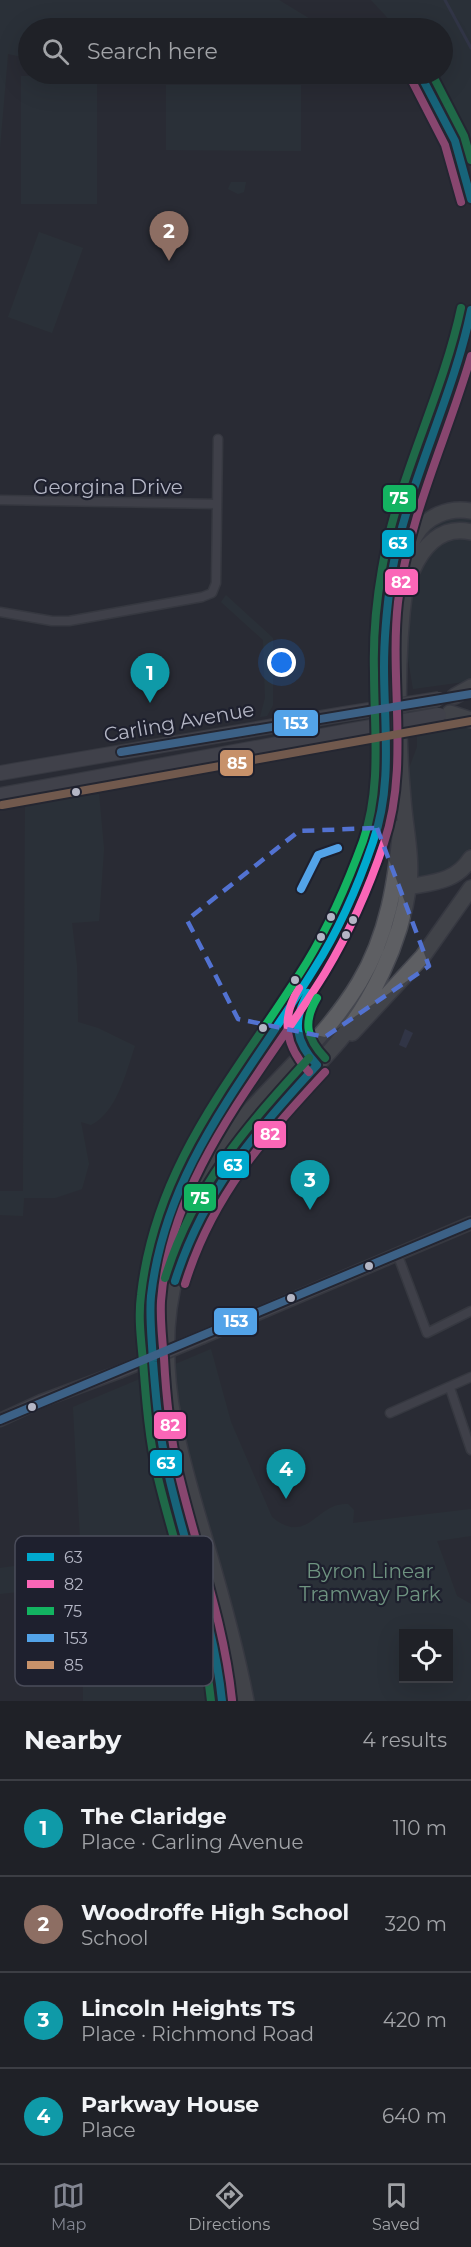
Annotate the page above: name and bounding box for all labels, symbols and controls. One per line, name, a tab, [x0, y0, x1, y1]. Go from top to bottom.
search box	[18, 18, 453, 84]
icon: search	[39, 35, 72, 68]
text: Search here	[87, 38, 218, 65]
pin: 2	[150, 212, 188, 261]
street label: Georgina Drive	[33, 475, 183, 499]
line badge: 75	[382, 484, 417, 513]
text: 75	[389, 489, 409, 508]
line badge: 63	[381, 529, 415, 558]
text: 63	[388, 534, 408, 553]
line badge: 82	[384, 568, 419, 596]
text: 82	[391, 573, 411, 592]
your location	[267, 648, 296, 677]
pin: 1	[130, 654, 170, 703]
street label: Carling Avenue	[102, 697, 256, 747]
line badge: 153	[273, 709, 319, 737]
text: 153	[283, 714, 309, 733]
line badge: 85	[219, 749, 254, 777]
text: 85	[227, 754, 248, 773]
unlabelled marker	[70, 786, 82, 798]
unlabelled marker	[325, 911, 337, 923]
unlabelled marker	[347, 914, 359, 926]
unlabelled marker	[340, 929, 352, 941]
unlabelled marker	[315, 931, 327, 943]
unlabelled marker	[289, 974, 301, 986]
unlabelled marker	[257, 1022, 269, 1034]
line badge: 82	[253, 1120, 287, 1149]
text: 82	[260, 1125, 280, 1144]
line badge: 63	[216, 1150, 250, 1179]
text: 63	[223, 1156, 243, 1175]
pin: 3	[290, 1160, 330, 1210]
line badge: 75	[183, 1183, 217, 1212]
text: 75	[190, 1189, 210, 1208]
unlabelled marker	[363, 1260, 375, 1272]
unlabelled marker	[285, 1292, 297, 1304]
line badge: 153	[213, 1307, 258, 1336]
text: 153	[223, 1312, 249, 1331]
unlabelled marker	[26, 1401, 38, 1413]
line badge: 82	[153, 1411, 187, 1440]
text: 82	[160, 1416, 180, 1435]
line badge: 63	[149, 1449, 183, 1477]
pin: 4	[266, 1450, 306, 1499]
text: 63	[156, 1454, 176, 1473]
legend	[15, 1536, 213, 1686]
text: 63	[64, 1548, 83, 1567]
park label: Byron Linear Tramway Park	[299, 1559, 441, 1606]
text: 82	[64, 1575, 83, 1594]
text: 75	[64, 1602, 82, 1621]
text: 153	[64, 1629, 88, 1648]
map controls	[399, 1629, 453, 1683]
button: locate	[399, 1629, 453, 1683]
text: 85	[64, 1656, 83, 1675]
text: Nearby	[24, 1724, 121, 1756]
text: 4 results	[362, 1728, 447, 1752]
text: The Claridge	[81, 1803, 227, 1830]
text: 1	[40, 1816, 47, 1840]
text: 110 m	[393, 1816, 447, 1840]
text: Place · Carling Avenue	[81, 1830, 304, 1854]
text: Woodroffe High School	[81, 1899, 349, 1926]
text: 2	[38, 1912, 49, 1936]
text: 320 m	[385, 1912, 447, 1936]
text: School	[81, 1926, 148, 1950]
text: Lincoln Heights TS	[81, 1995, 295, 2022]
text: 3	[38, 2008, 49, 2032]
text: 420 m	[383, 2008, 447, 2032]
text: Place · Richmond Road	[81, 2022, 314, 2046]
text: Parkway House	[81, 2091, 259, 2118]
text: 4	[37, 2104, 50, 2128]
text: 640 m	[382, 2104, 447, 2128]
text: Place	[81, 2118, 136, 2142]
tab: Map	[51, 2179, 86, 2234]
tab: Directions	[188, 2179, 270, 2234]
tab: Saved	[372, 2179, 420, 2234]

